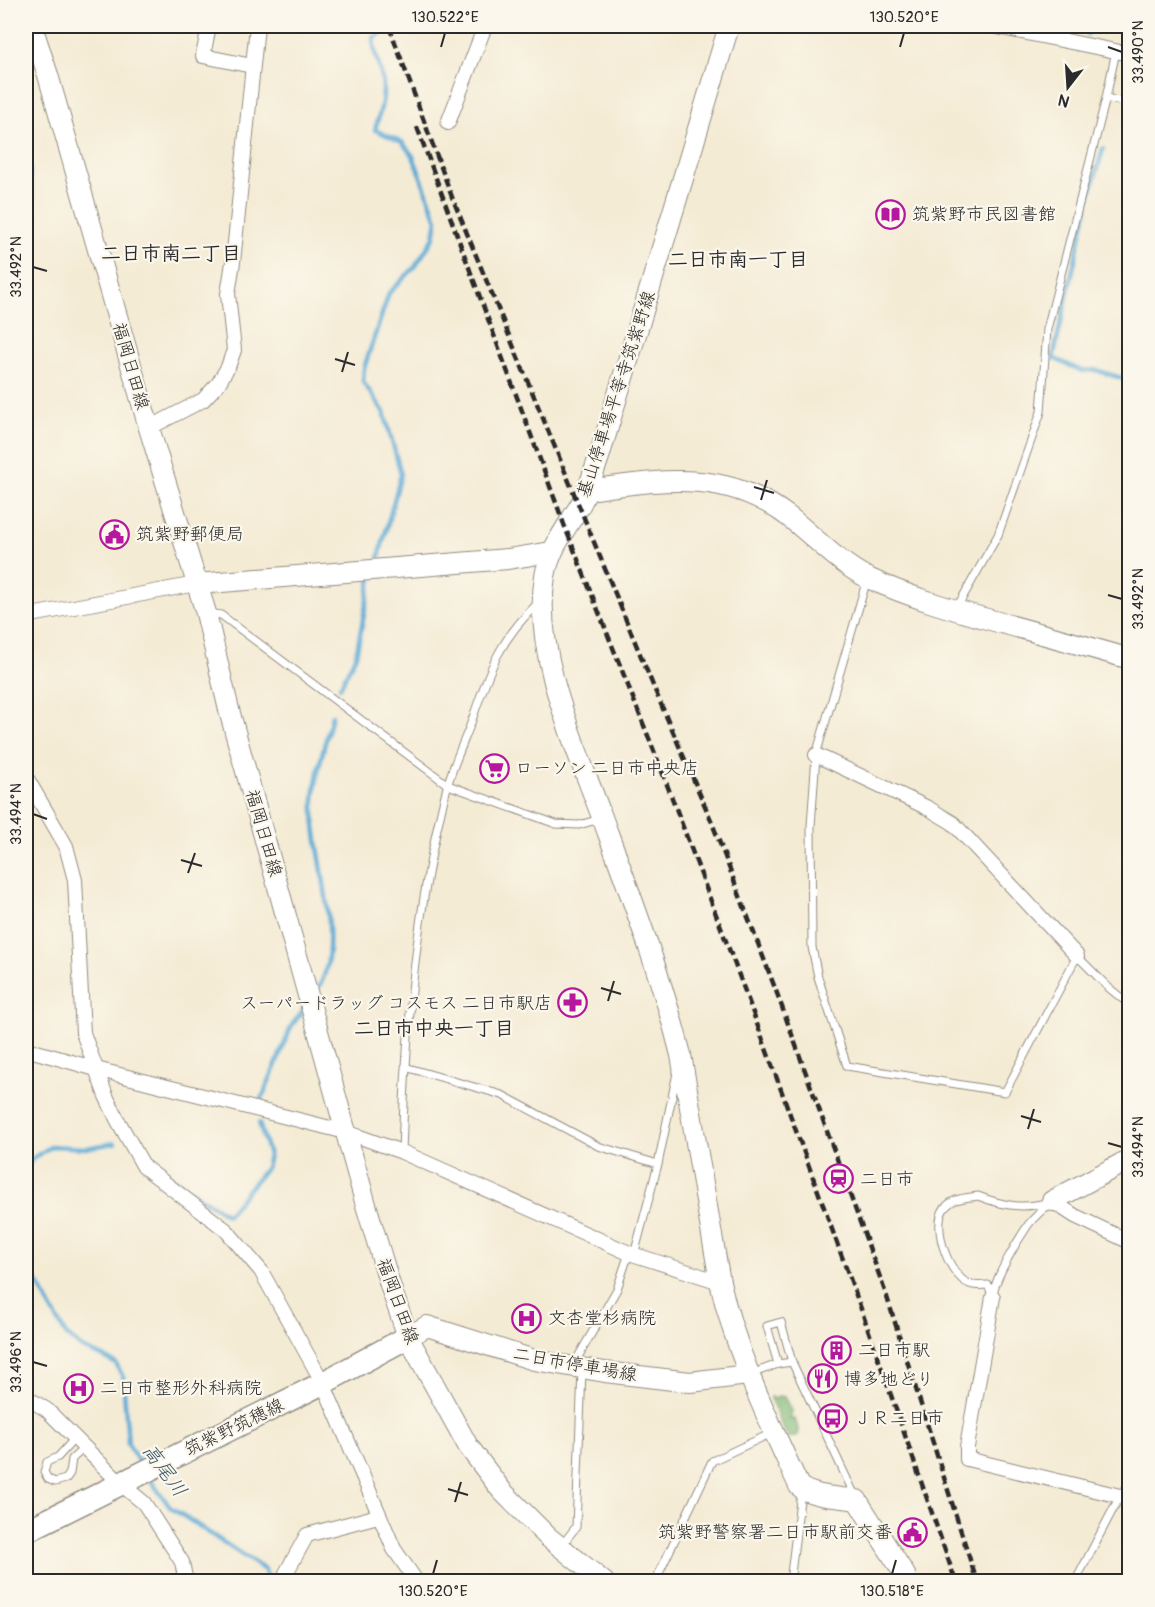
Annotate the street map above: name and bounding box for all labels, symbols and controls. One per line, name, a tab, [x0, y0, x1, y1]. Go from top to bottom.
text: 130.522°E	[411, 8, 479, 27]
text: 130.520°E	[870, 8, 939, 27]
text: 33.490°N	[1129, 20, 1148, 84]
north arrow	[1038, 57, 1098, 117]
text: N	[1056, 89, 1072, 112]
library icon: 筑紫野市民図書館	[875, 198, 907, 230]
place label: 筑紫野市民図書館	[912, 203, 1056, 226]
text: 33.492°N	[7, 236, 26, 298]
district label: 二日市南二丁目	[101, 241, 241, 266]
district label: 二日市南一丁目	[668, 247, 808, 272]
street label: 基山停車場平等寺筑紫野線	[572, 288, 661, 500]
street label: 福岡日田線	[107, 320, 154, 413]
public building icon: 筑紫野郵便局	[99, 518, 131, 550]
place label: 筑紫野郵便局	[136, 523, 244, 546]
text: 33.492°N	[1129, 568, 1148, 630]
supermarket icon: ローソン 二日市中央店	[478, 752, 510, 784]
place label: ローソン 二日市中央店	[515, 757, 699, 780]
text: 33.494°N	[7, 783, 26, 845]
street label: 福岡日田線	[240, 787, 287, 880]
pharmacy icon: スーパードラッグ コスモス 二日市駅店	[557, 987, 589, 1019]
place label: スーパードラッグ コスモス 二日市駅店	[240, 992, 552, 1015]
district label: 二日市中央一丁目	[354, 1016, 514, 1041]
text: 33.494°N	[1129, 1116, 1148, 1178]
station icon: 二日市	[823, 1163, 855, 1195]
place label: 二日市	[860, 1168, 914, 1191]
street label: 福岡日田線	[371, 1255, 424, 1347]
hospital icon: 文杏堂杉病院	[511, 1302, 543, 1334]
place label: 文杏堂杉病院	[548, 1307, 656, 1330]
text: 33.496°N	[7, 1331, 26, 1393]
building icon: 二日市駅	[821, 1334, 853, 1366]
place label: 二日市駅	[858, 1339, 930, 1362]
street label: 二日市停車場線	[511, 1342, 639, 1387]
restaurant icon: 博多地どり	[807, 1363, 839, 1395]
place label: 博多地どり	[844, 1368, 934, 1391]
hospital icon: 二日市整形外科病院	[63, 1372, 95, 1404]
place label: 二日市整形外科病院	[100, 1377, 262, 1400]
street label: 筑紫野筑穂線	[181, 1393, 288, 1461]
bus stop icon: ＪＲ二日市	[817, 1402, 849, 1434]
place label: ＪＲ二日市	[854, 1407, 944, 1430]
water label: 高尾川	[137, 1439, 192, 1502]
public building icon: 筑紫野警察署二日市駅前交番	[897, 1516, 929, 1548]
place label: 筑紫野警察署二日市駅前交番	[658, 1521, 892, 1544]
text: 130.520°E	[399, 1582, 468, 1601]
text: 130.518°E	[860, 1582, 924, 1601]

